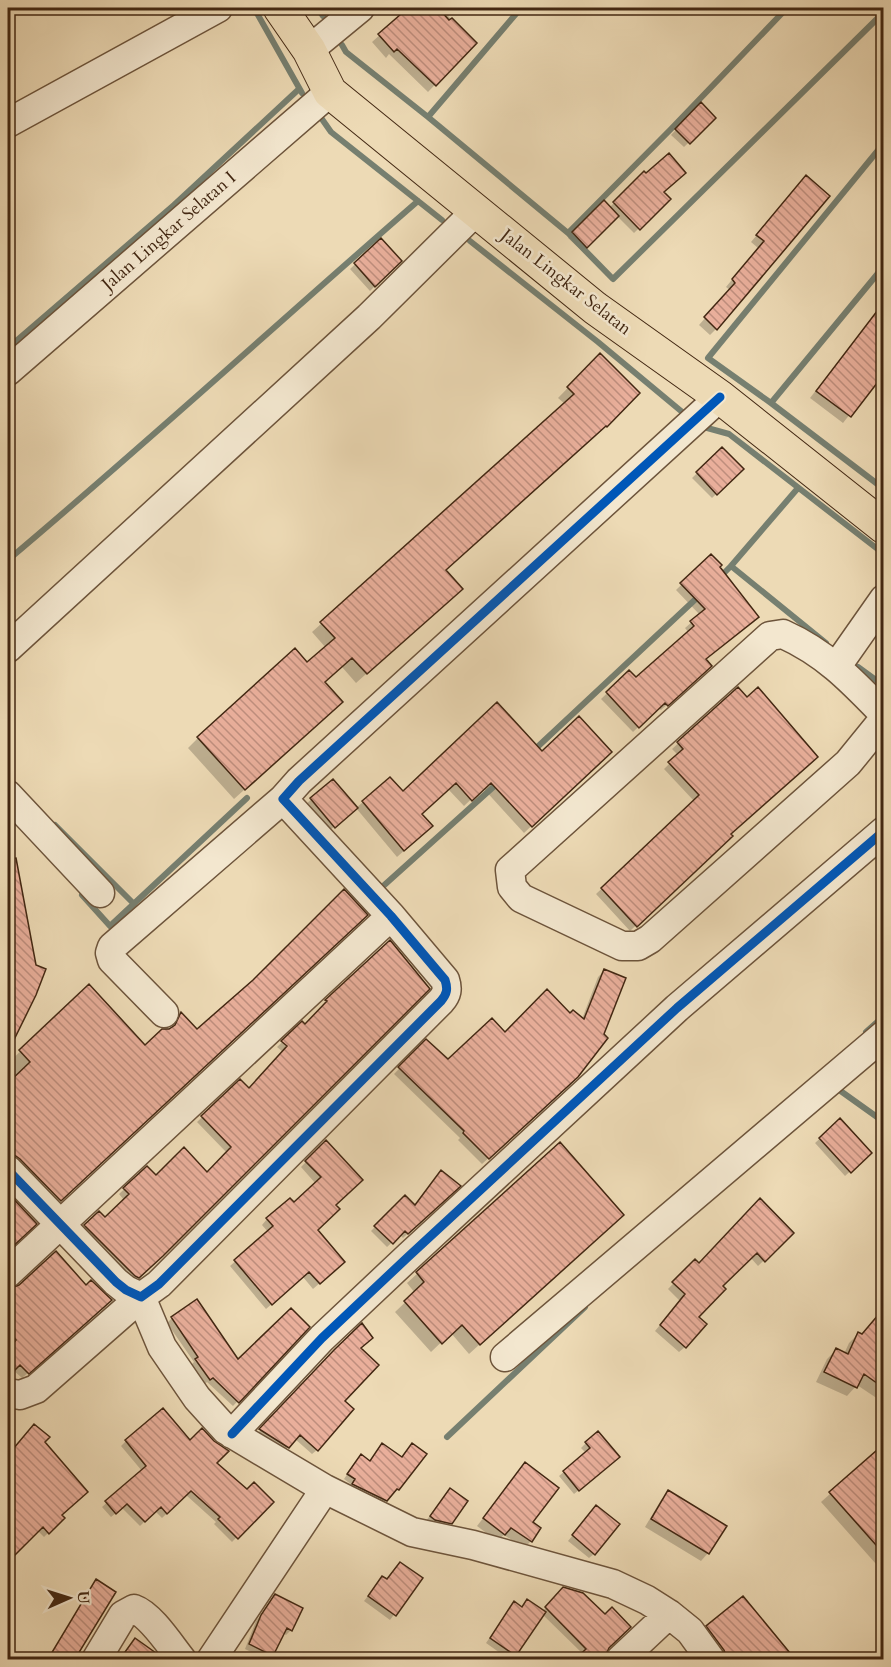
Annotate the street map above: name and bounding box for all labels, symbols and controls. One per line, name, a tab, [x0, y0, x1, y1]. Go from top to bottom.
street label: Jalan Lingkar Selatan I	[94, 166, 242, 298]
street label: Jalan Lingkar Selatan	[493, 221, 637, 341]
north arrow	[39, 1568, 99, 1628]
text: U	[72, 1590, 94, 1604]

